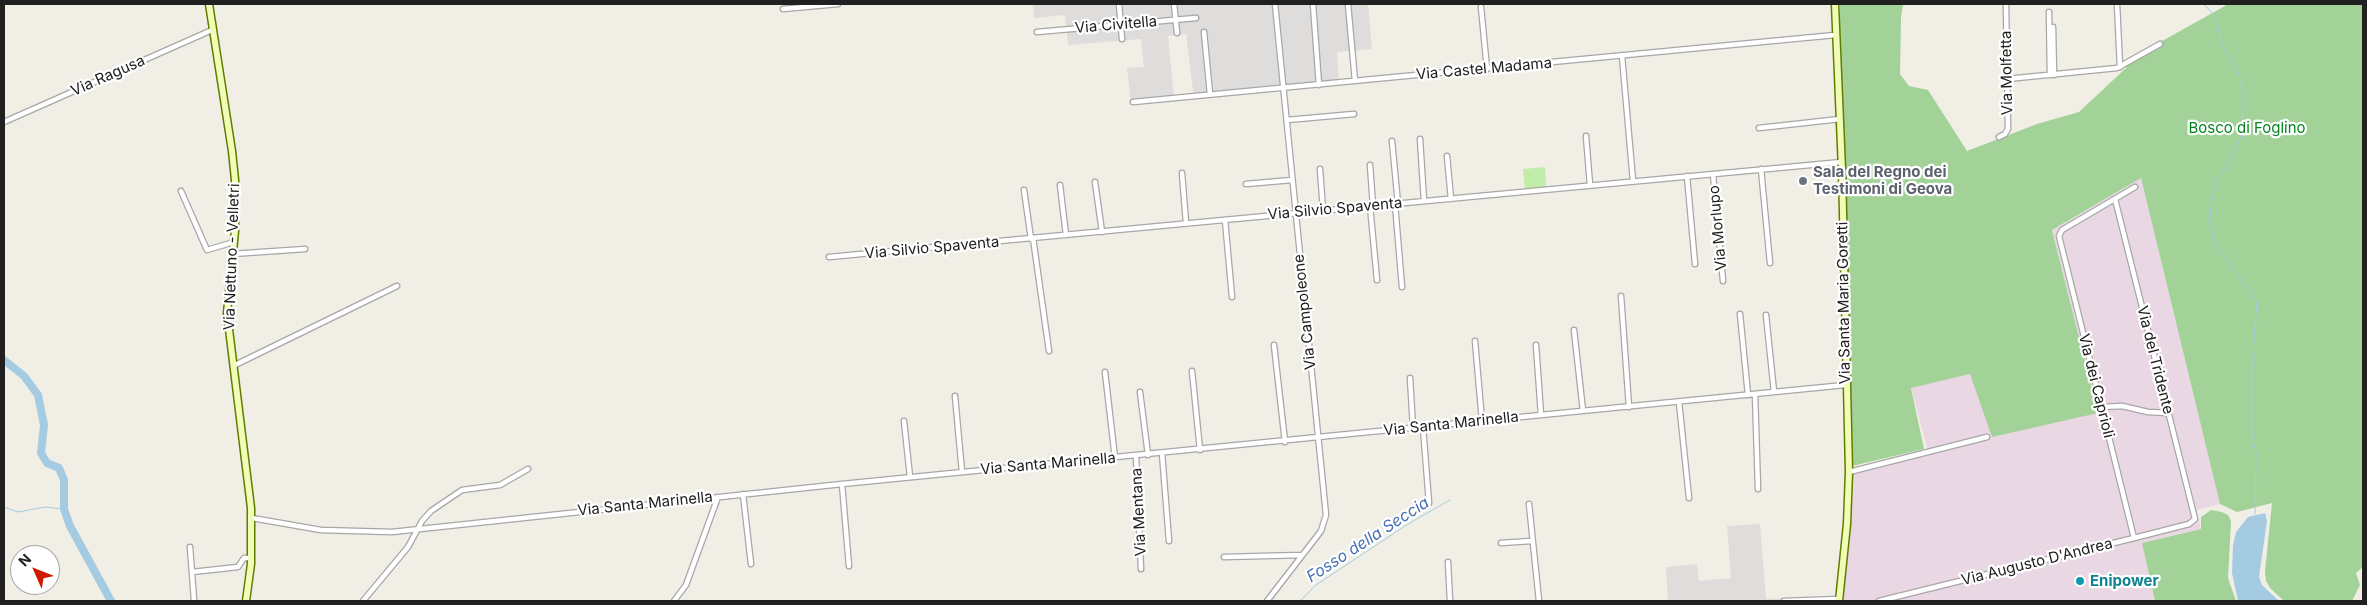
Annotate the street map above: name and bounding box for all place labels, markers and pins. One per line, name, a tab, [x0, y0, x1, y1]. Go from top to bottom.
place label: Sala del Regno dei Testimoni di Geova	[1813, 163, 1952, 198]
marker: Sala del Regno dei Testimoni di Geova	[1797, 175, 1809, 187]
place label: Enipower	[2090, 572, 2159, 590]
marker: Enipower	[2074, 575, 2086, 587]

